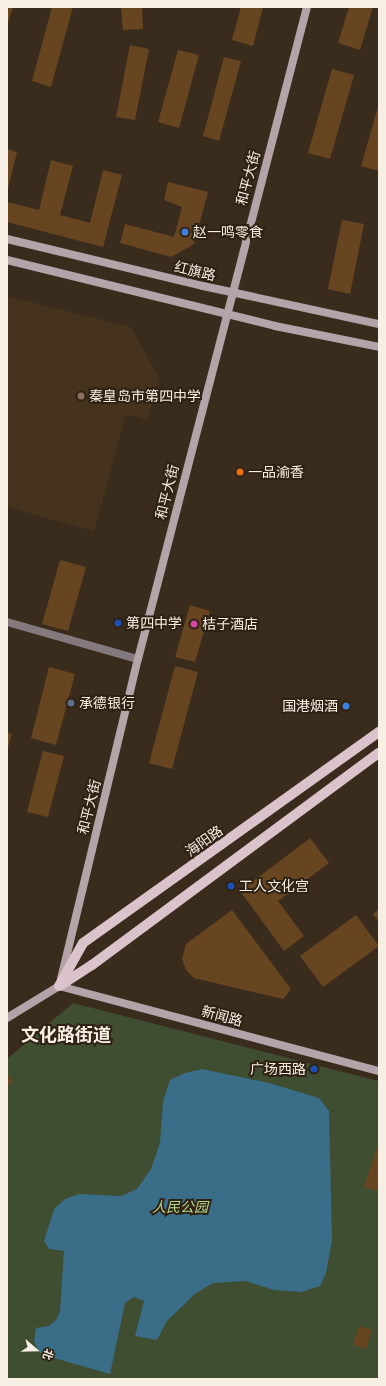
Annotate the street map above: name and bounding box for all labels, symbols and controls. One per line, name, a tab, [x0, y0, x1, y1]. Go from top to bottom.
street label: 和平大街	[233, 149, 263, 207]
place label: 赵一鸣零食	[193, 224, 263, 240]
marker: 赵一鸣零食	[180, 227, 190, 237]
street label: 红旗路	[173, 258, 217, 284]
place label: 秦皇岛市第四中学	[89, 388, 201, 404]
marker: 秦皇岛市第四中学	[76, 391, 86, 401]
street label: 和平大街	[152, 463, 182, 521]
place label: 一品渝香	[248, 464, 304, 480]
marker: 一品渝香	[235, 467, 245, 477]
place label: 第四中学	[126, 615, 182, 631]
place label: 桔子酒店	[202, 616, 258, 632]
marker: 第四中学	[113, 618, 123, 628]
marker: 桔子酒店	[189, 619, 199, 629]
place label: 承德银行	[79, 695, 135, 711]
marker: 承德银行	[66, 698, 76, 708]
place label: 国港烟酒	[282, 698, 338, 714]
marker: 国港烟酒	[341, 701, 351, 711]
street label: 和平大街	[74, 778, 104, 836]
street label: 海阳路	[182, 822, 226, 860]
place label: 工人文化宫	[239, 878, 309, 894]
marker: 工人文化宫	[226, 881, 236, 891]
street label: 新闻路	[200, 1002, 244, 1030]
district label: 文化路街道	[21, 1024, 111, 1046]
place label: 广场西路	[250, 1061, 306, 1077]
marker: 广场西路	[309, 1064, 319, 1074]
park label: 人民公园	[152, 1199, 208, 1215]
north arrow	[16, 1330, 56, 1370]
text: 北	[40, 1347, 56, 1362]

